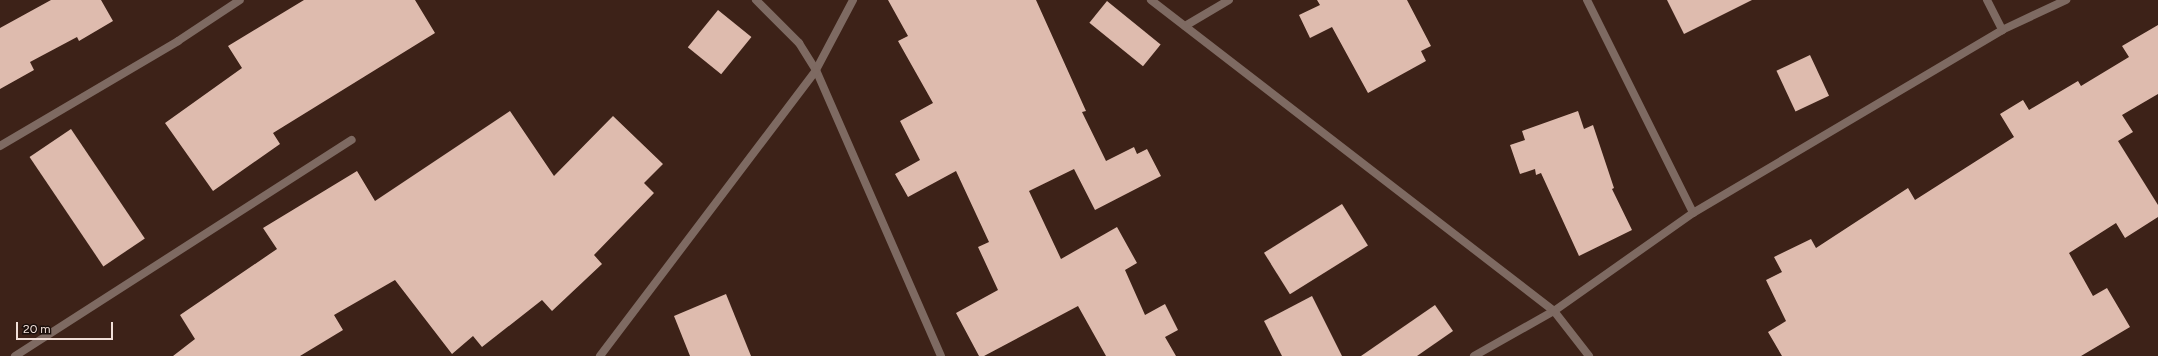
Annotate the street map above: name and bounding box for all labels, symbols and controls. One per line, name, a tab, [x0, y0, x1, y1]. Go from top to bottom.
scale bar	[18, 314, 115, 340]
text: 20 m	[23, 322, 51, 336]

